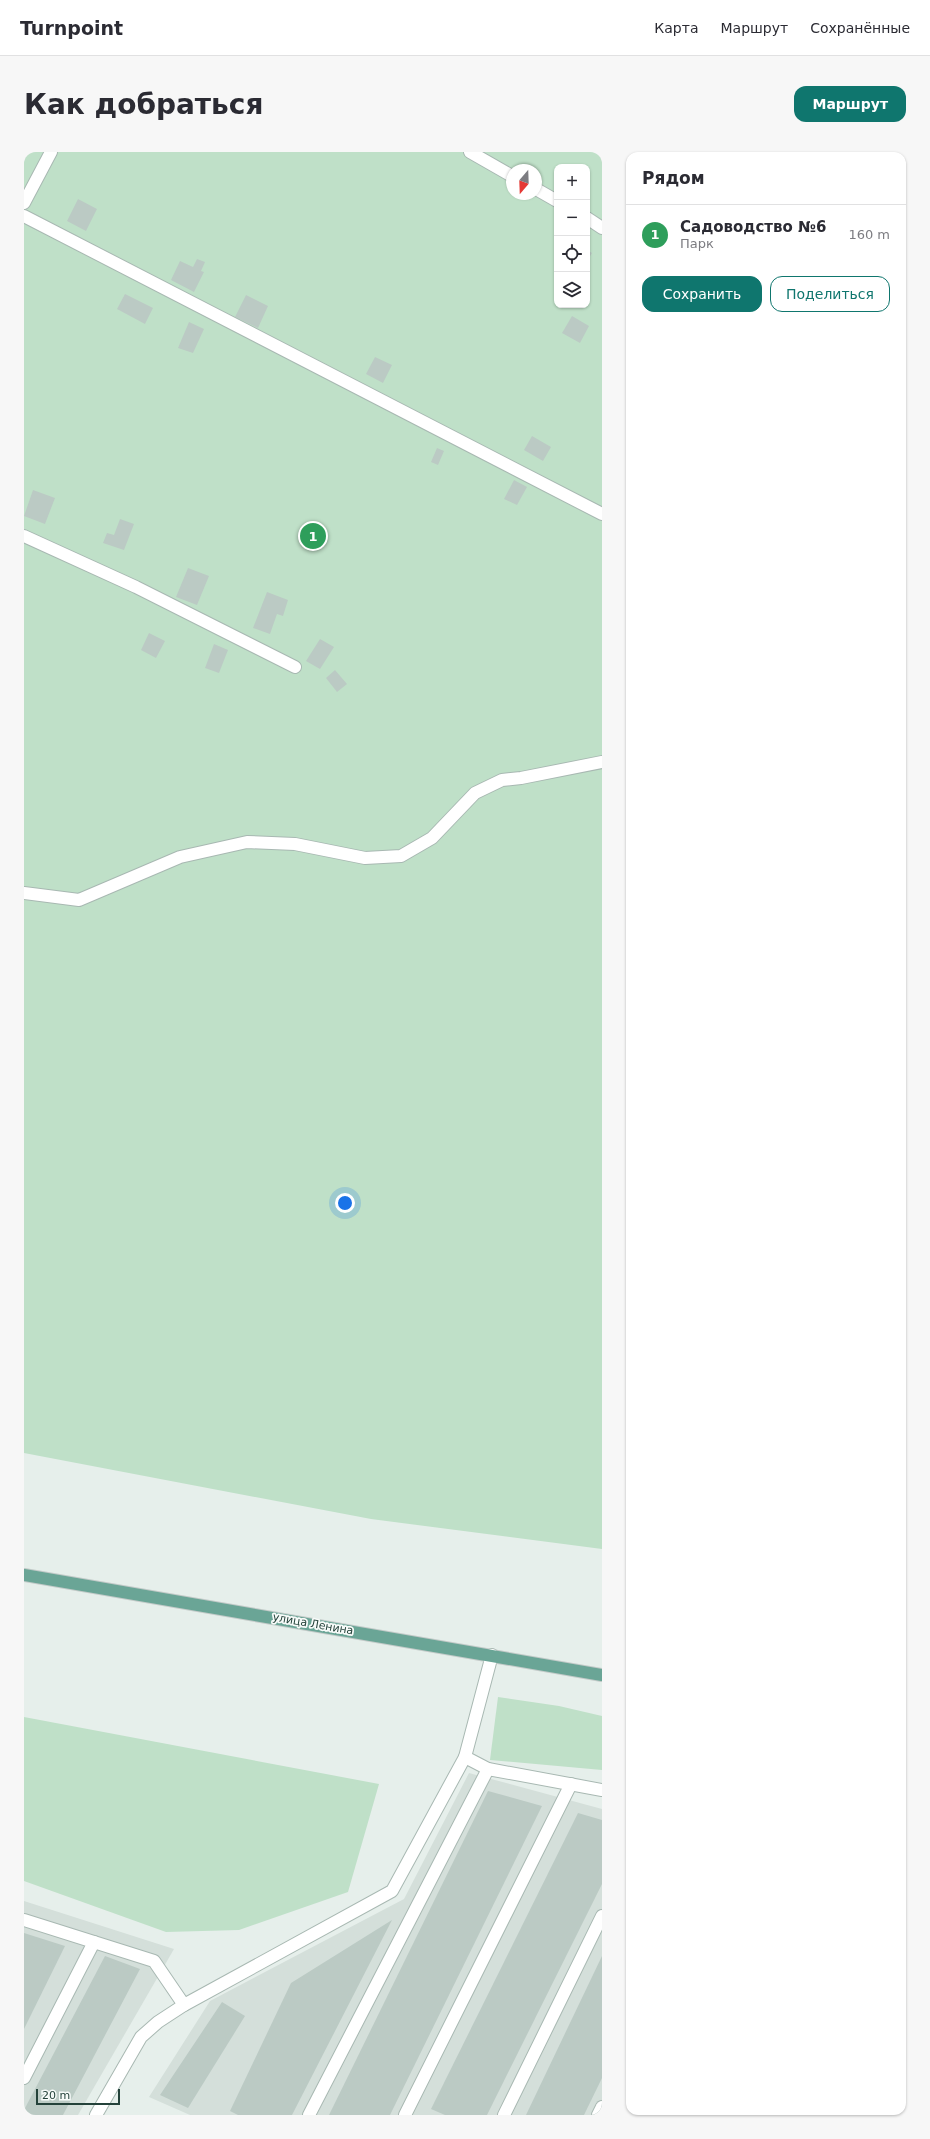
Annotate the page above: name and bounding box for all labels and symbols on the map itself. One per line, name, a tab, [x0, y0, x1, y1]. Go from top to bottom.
north arrow	[506, 164, 542, 200]
pin: 1	[300, 521, 326, 551]
your location	[335, 1193, 355, 1213]
street label: улица Ленина	[272, 1611, 354, 1637]
scale bar	[36, 2087, 120, 2106]

